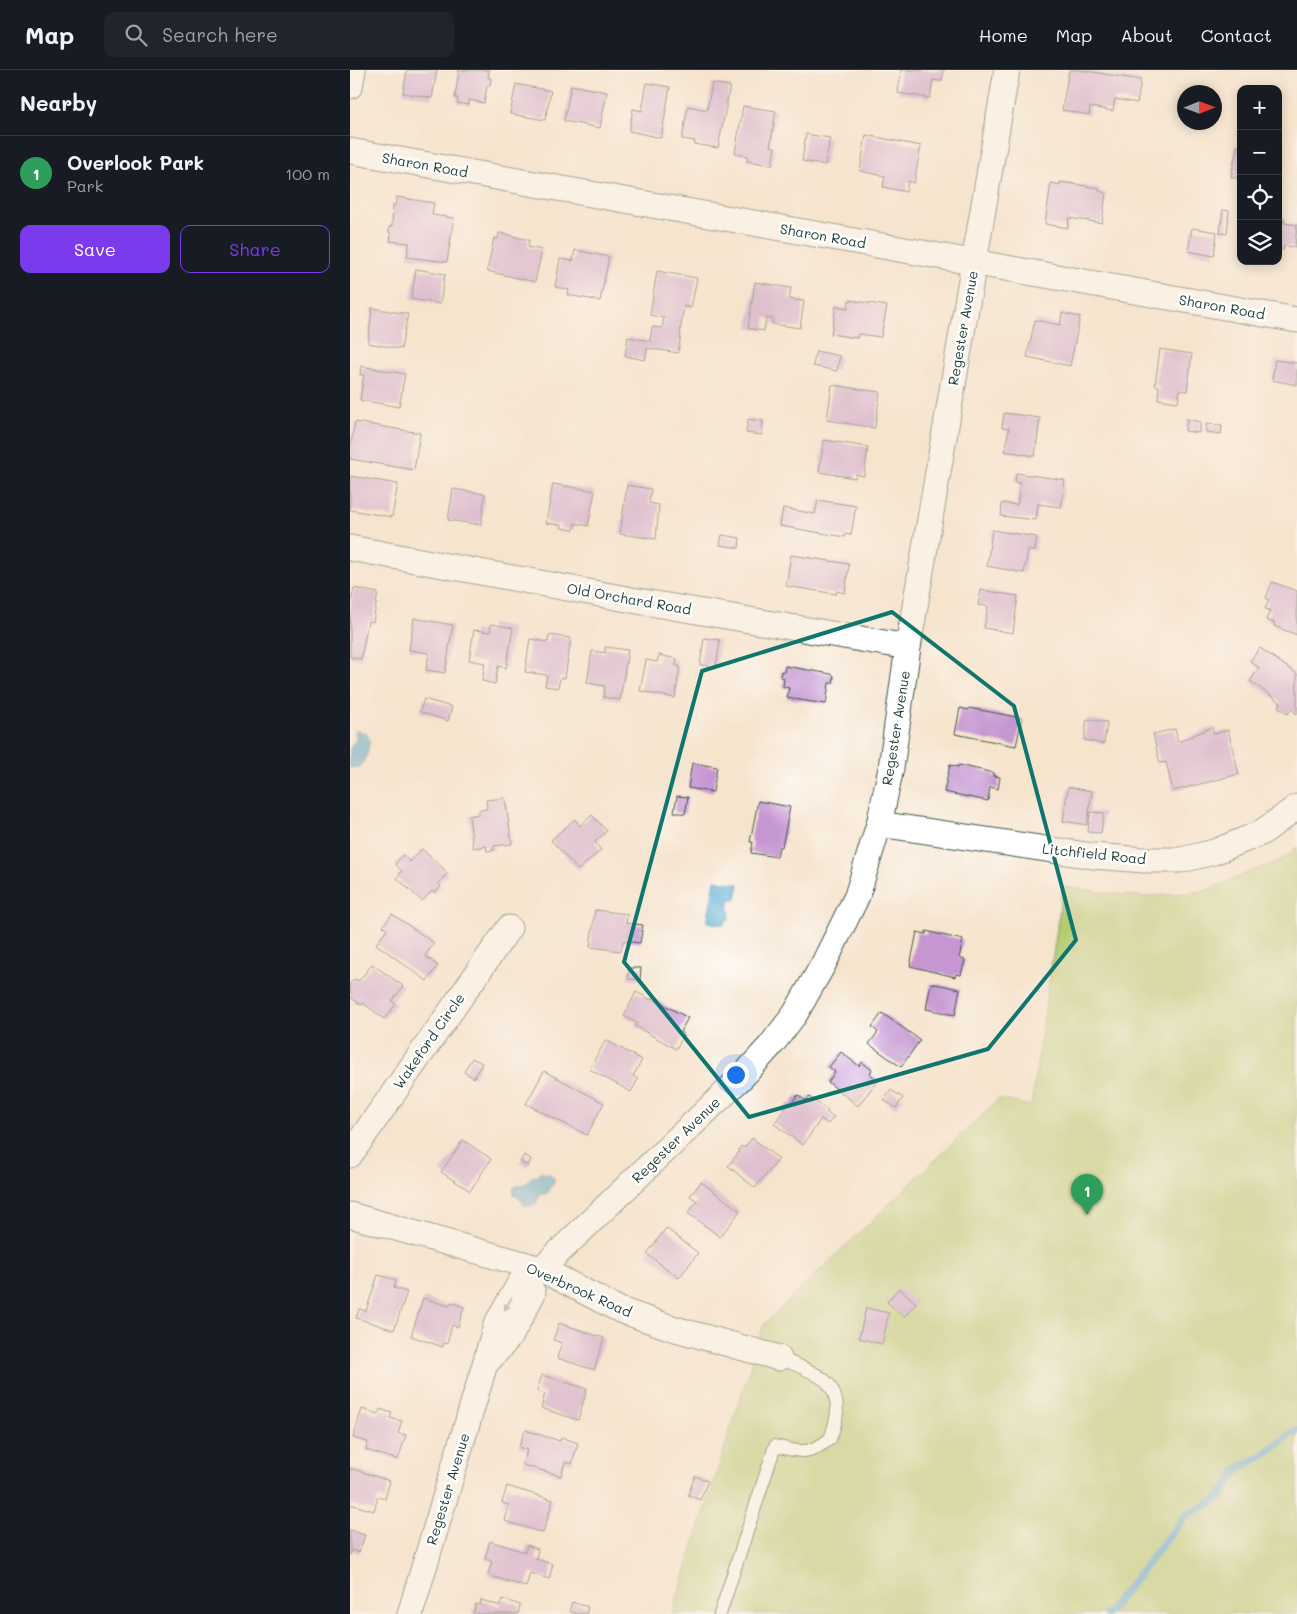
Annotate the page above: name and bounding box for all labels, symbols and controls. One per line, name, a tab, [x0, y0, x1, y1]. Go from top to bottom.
search box	[104, 12, 454, 57]
text: Map	[25, 19, 74, 50]
icon: search	[122, 21, 150, 49]
text: Search here	[162, 22, 278, 47]
text: Home	[979, 23, 1028, 47]
text: Map	[1056, 23, 1092, 47]
text: About	[1120, 23, 1173, 47]
text: Contact	[1201, 23, 1272, 47]
north arrow	[1177, 85, 1222, 130]
map controls	[1237, 85, 1282, 265]
button: +	[1237, 85, 1282, 130]
text: Nearby	[20, 89, 97, 116]
button: −	[1237, 130, 1282, 175]
street label: Sharon Road	[381, 148, 470, 181]
text: Overlook Park	[67, 150, 204, 175]
text: 1	[32, 163, 40, 184]
text: 100 m	[285, 163, 330, 184]
text: Park	[67, 175, 103, 196]
button: locate	[1237, 175, 1282, 220]
street label: Sharon Road	[779, 219, 868, 252]
button: layers	[1237, 220, 1282, 265]
button: Save	[20, 225, 170, 273]
button: Share	[180, 225, 330, 273]
street label: Regester Avenue	[943, 269, 982, 387]
street label: Sharon Road	[1178, 290, 1267, 323]
street label: Old Orchard Road	[565, 578, 693, 619]
street label: Regester Avenue	[877, 669, 914, 787]
street label: Litchfield Road	[1041, 839, 1147, 868]
street label: Wakeford Circle	[388, 989, 469, 1092]
your location	[723, 1062, 749, 1088]
street label: Regester Avenue	[627, 1093, 724, 1187]
pin: 1	[1071, 1174, 1103, 1215]
street label: Overbrook Road	[523, 1258, 635, 1321]
one-way arrow	[504, 1297, 513, 1310]
street label: Regester Avenue	[421, 1431, 474, 1547]

